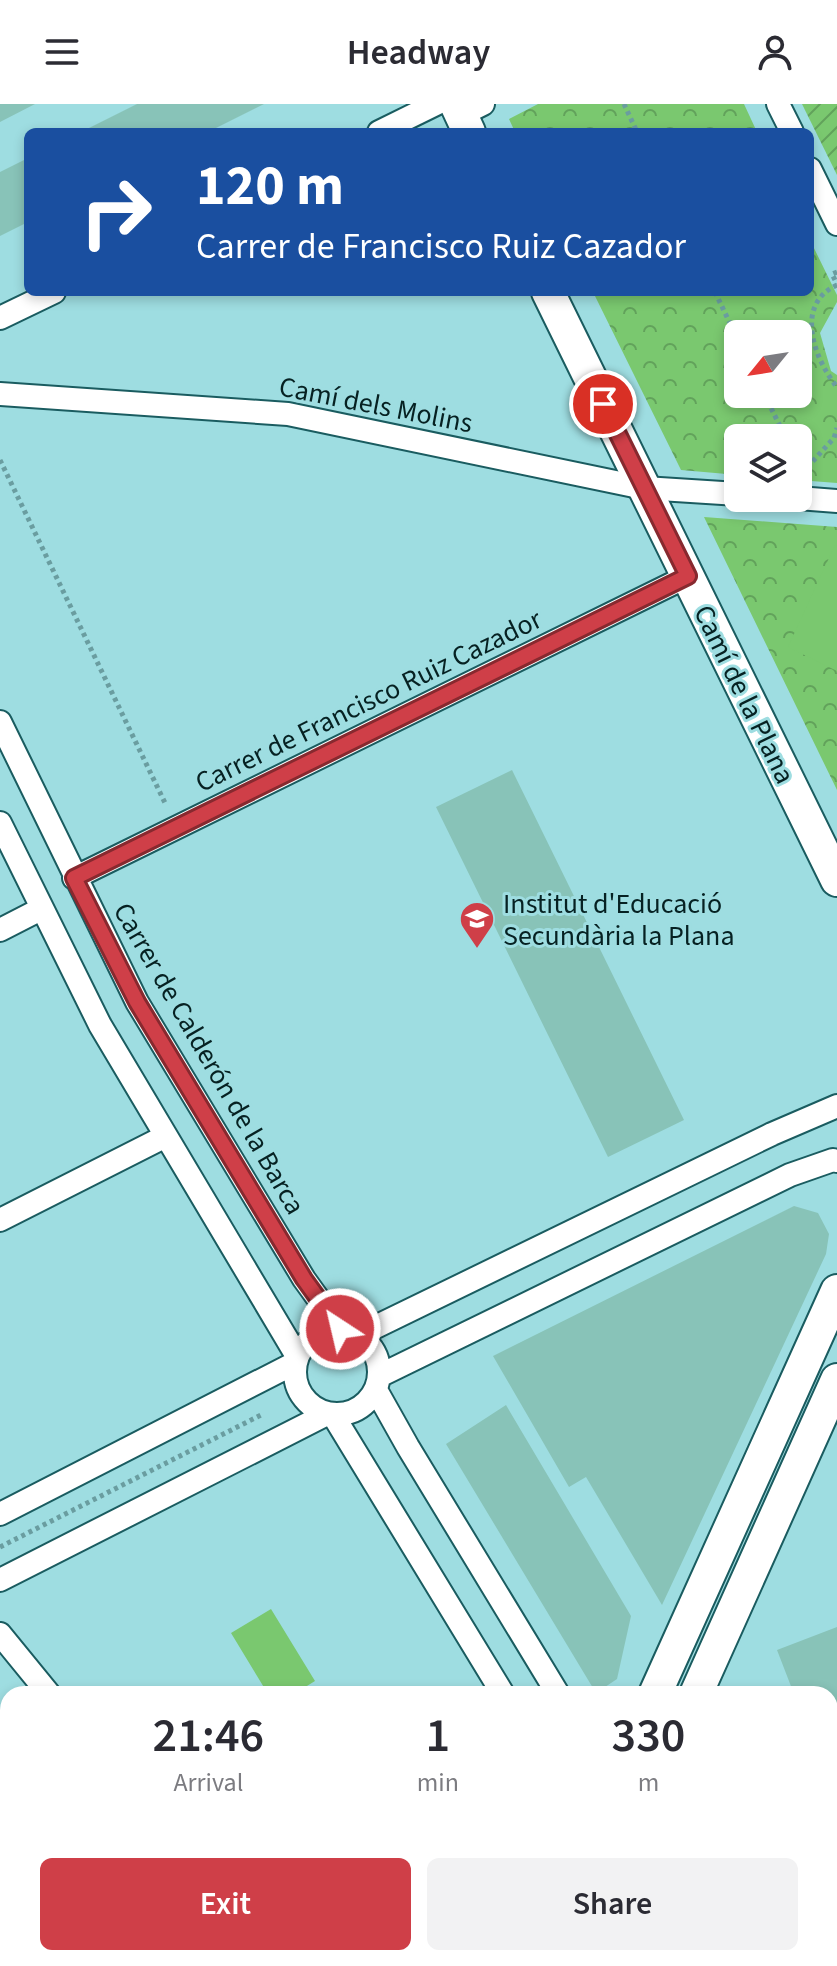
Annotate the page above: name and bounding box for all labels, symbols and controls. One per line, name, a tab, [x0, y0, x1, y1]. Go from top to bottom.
text: Headway	[347, 27, 490, 78]
icon: menu	[40, 30, 84, 74]
icon: person	[753, 30, 797, 74]
text: 120 m	[196, 147, 344, 226]
icon: right	[64, 160, 168, 264]
text: Carrer de Francisco Ruiz Cazador	[196, 221, 686, 272]
north arrow	[724, 320, 812, 408]
map controls	[724, 320, 812, 512]
street label: Camí dels Molins	[276, 367, 476, 443]
pin	[569, 370, 637, 438]
icon: arrive	[581, 382, 625, 426]
button: layers	[724, 424, 812, 512]
street label: Camí de la Plana	[684, 598, 805, 790]
street label: Carrer de Francisco Ruiz Cazador	[188, 599, 549, 802]
place label: Institut d'Educació Secundària la Plana	[503, 884, 735, 956]
street label: Carrer de Calderón de la Barca	[103, 895, 315, 1222]
school or university icon: Institut d'Educació Secundària la Plana	[458, 900, 496, 950]
position arrow	[298, 1287, 382, 1371]
text: 21:46	[153, 1702, 264, 1770]
text: 1	[426, 1702, 450, 1770]
text: 330	[612, 1702, 685, 1770]
text: Arrival	[173, 1764, 243, 1801]
text: min	[417, 1764, 459, 1801]
text: m	[638, 1764, 659, 1801]
button: Exit	[40, 1858, 411, 1950]
button: Share	[427, 1858, 798, 1950]

